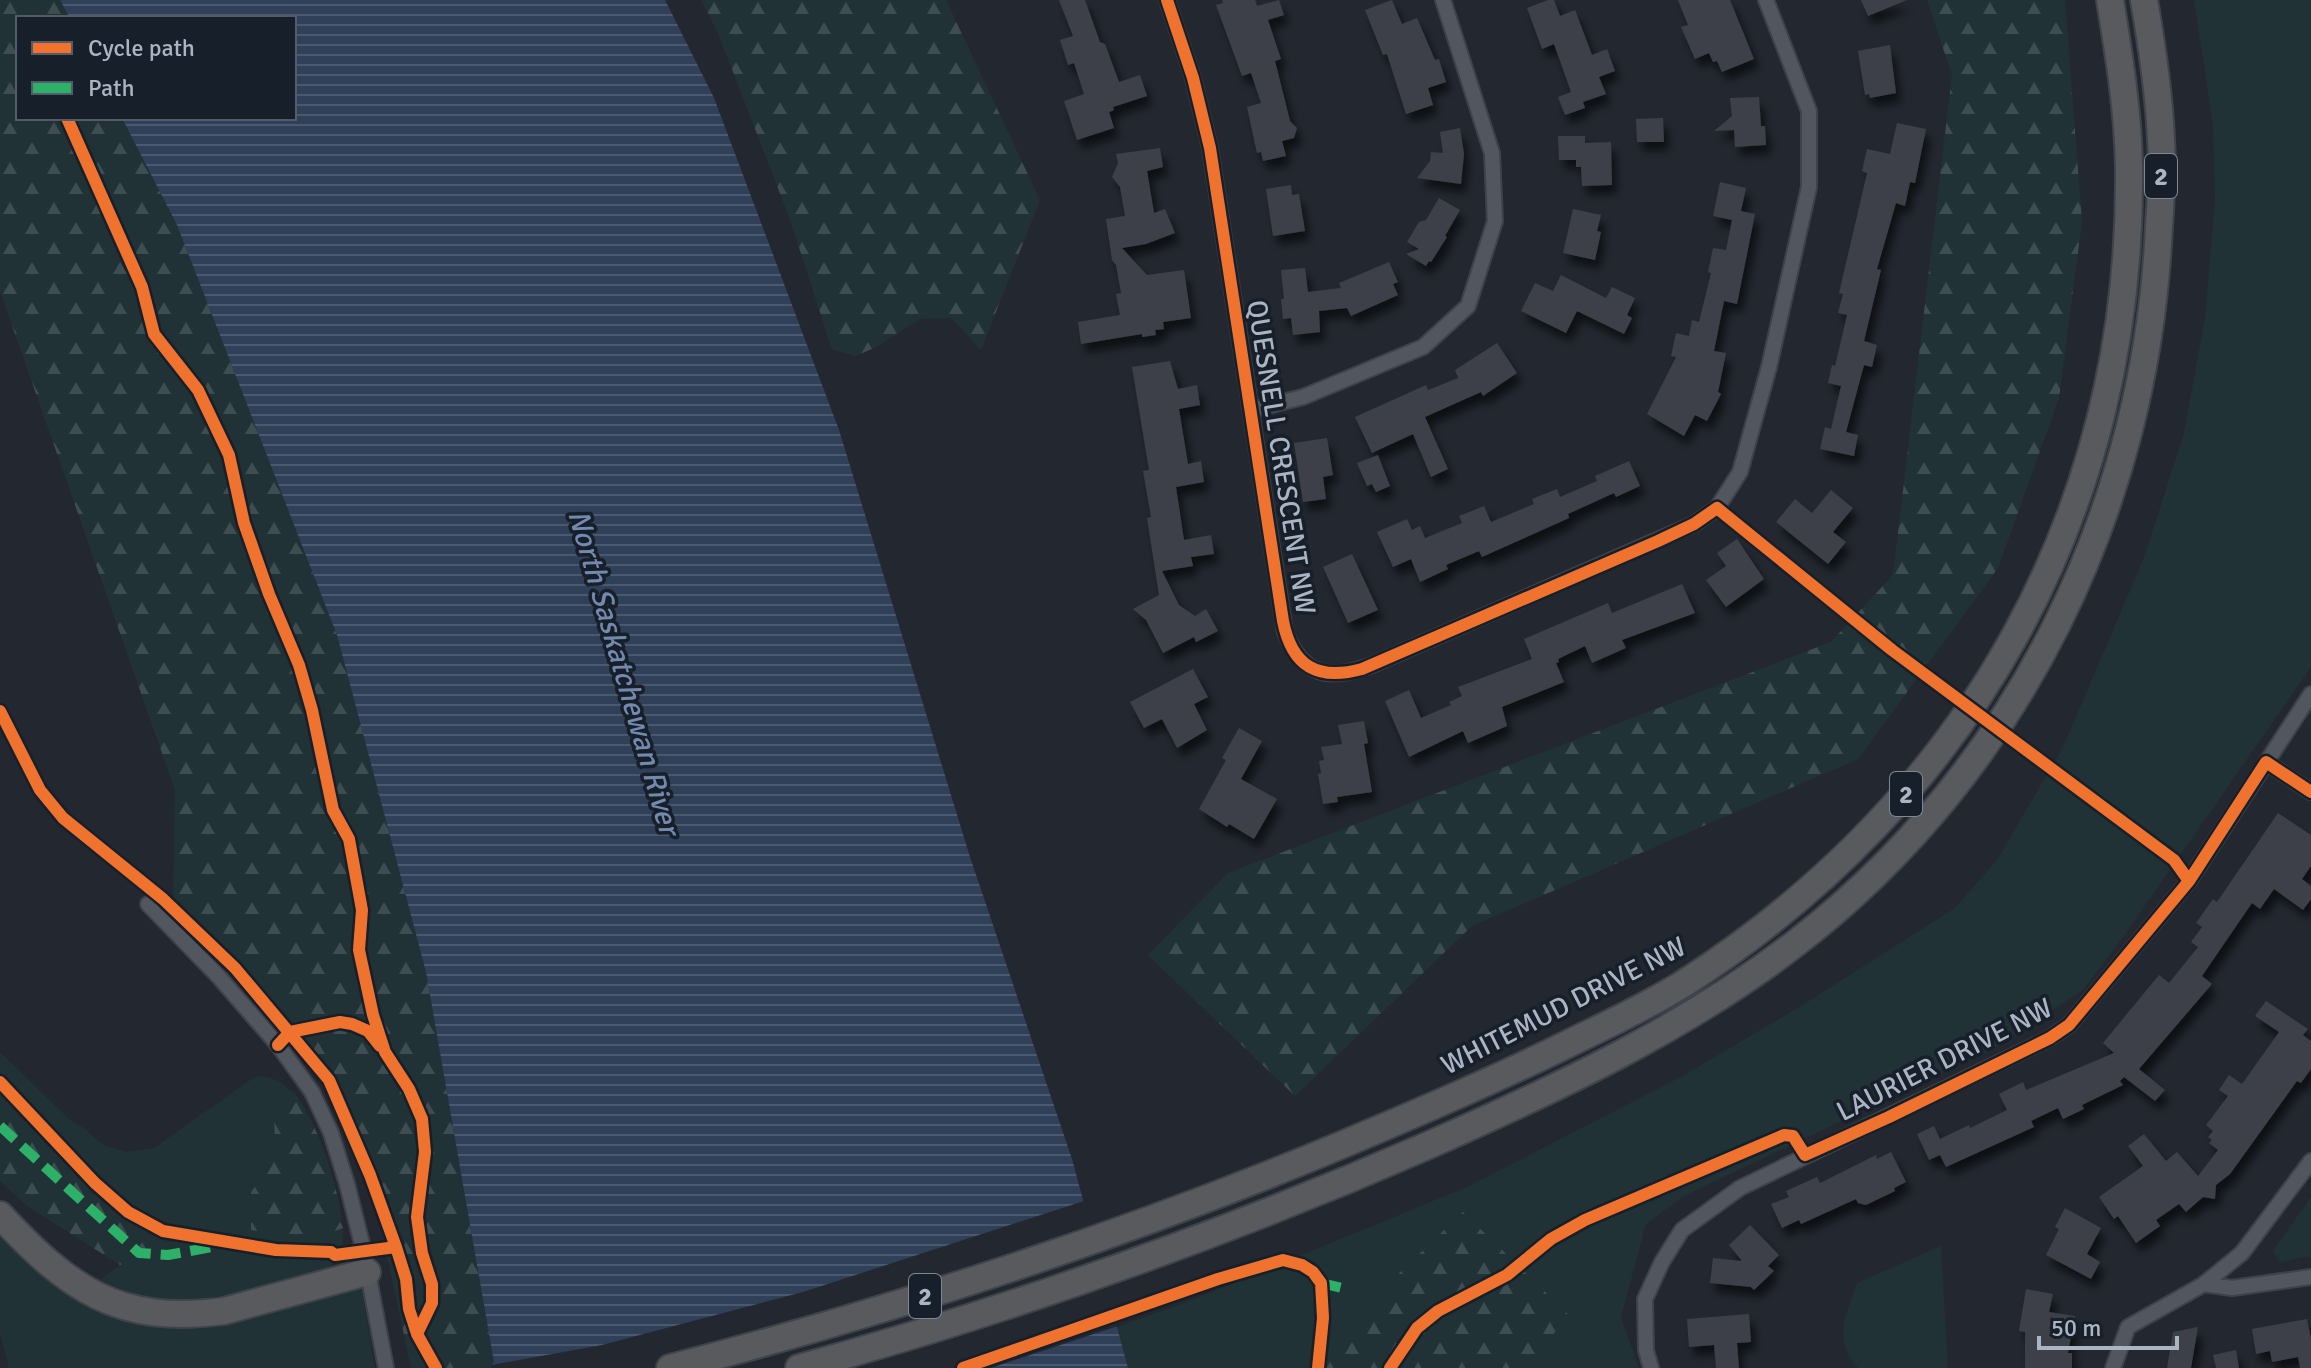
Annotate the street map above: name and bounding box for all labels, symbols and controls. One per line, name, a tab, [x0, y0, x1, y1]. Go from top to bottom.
legend	[16, 16, 296, 120]
text: Cycle path	[88, 33, 195, 63]
text: Path	[88, 73, 134, 103]
road number: 2	[2145, 154, 2177, 198]
street label: QUESNELL CRESCENT NW	[1239, 298, 1323, 617]
water label: North Saskatchewan River	[559, 506, 689, 843]
road number: 2	[1890, 772, 1922, 816]
street label: WHITEMUD DRIVE NW	[1435, 929, 1692, 1082]
street label: LAURIER DRIVE NW	[1831, 991, 2058, 1129]
road number: 2	[909, 1274, 941, 1318]
scale bar	[2039, 1300, 2177, 1350]
text: 50 m	[2051, 1313, 2101, 1343]

